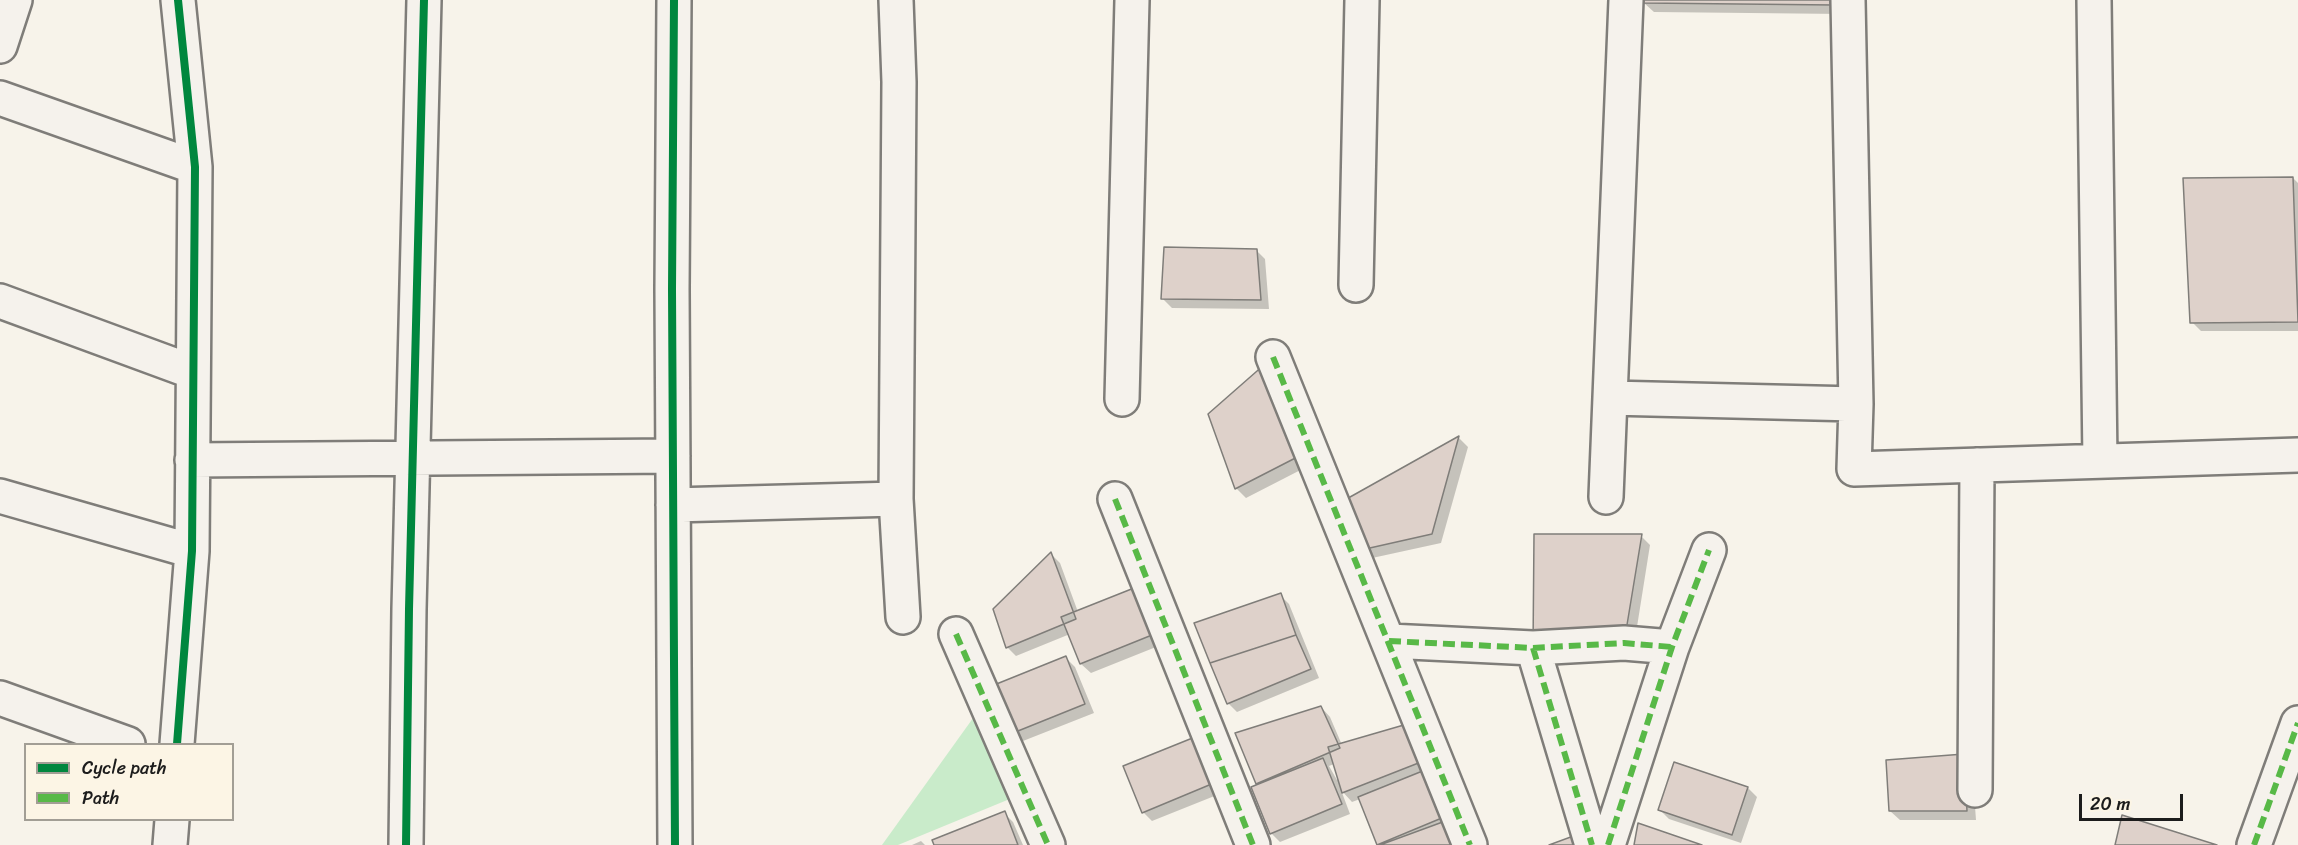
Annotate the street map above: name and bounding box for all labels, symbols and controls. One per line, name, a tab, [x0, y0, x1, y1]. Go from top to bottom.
legend	[24, 743, 234, 821]
text: Cycle path	[82, 752, 166, 784]
text: Path	[82, 782, 119, 814]
scale bar	[2082, 782, 2186, 820]
text: 20 m	[2090, 788, 2130, 820]

